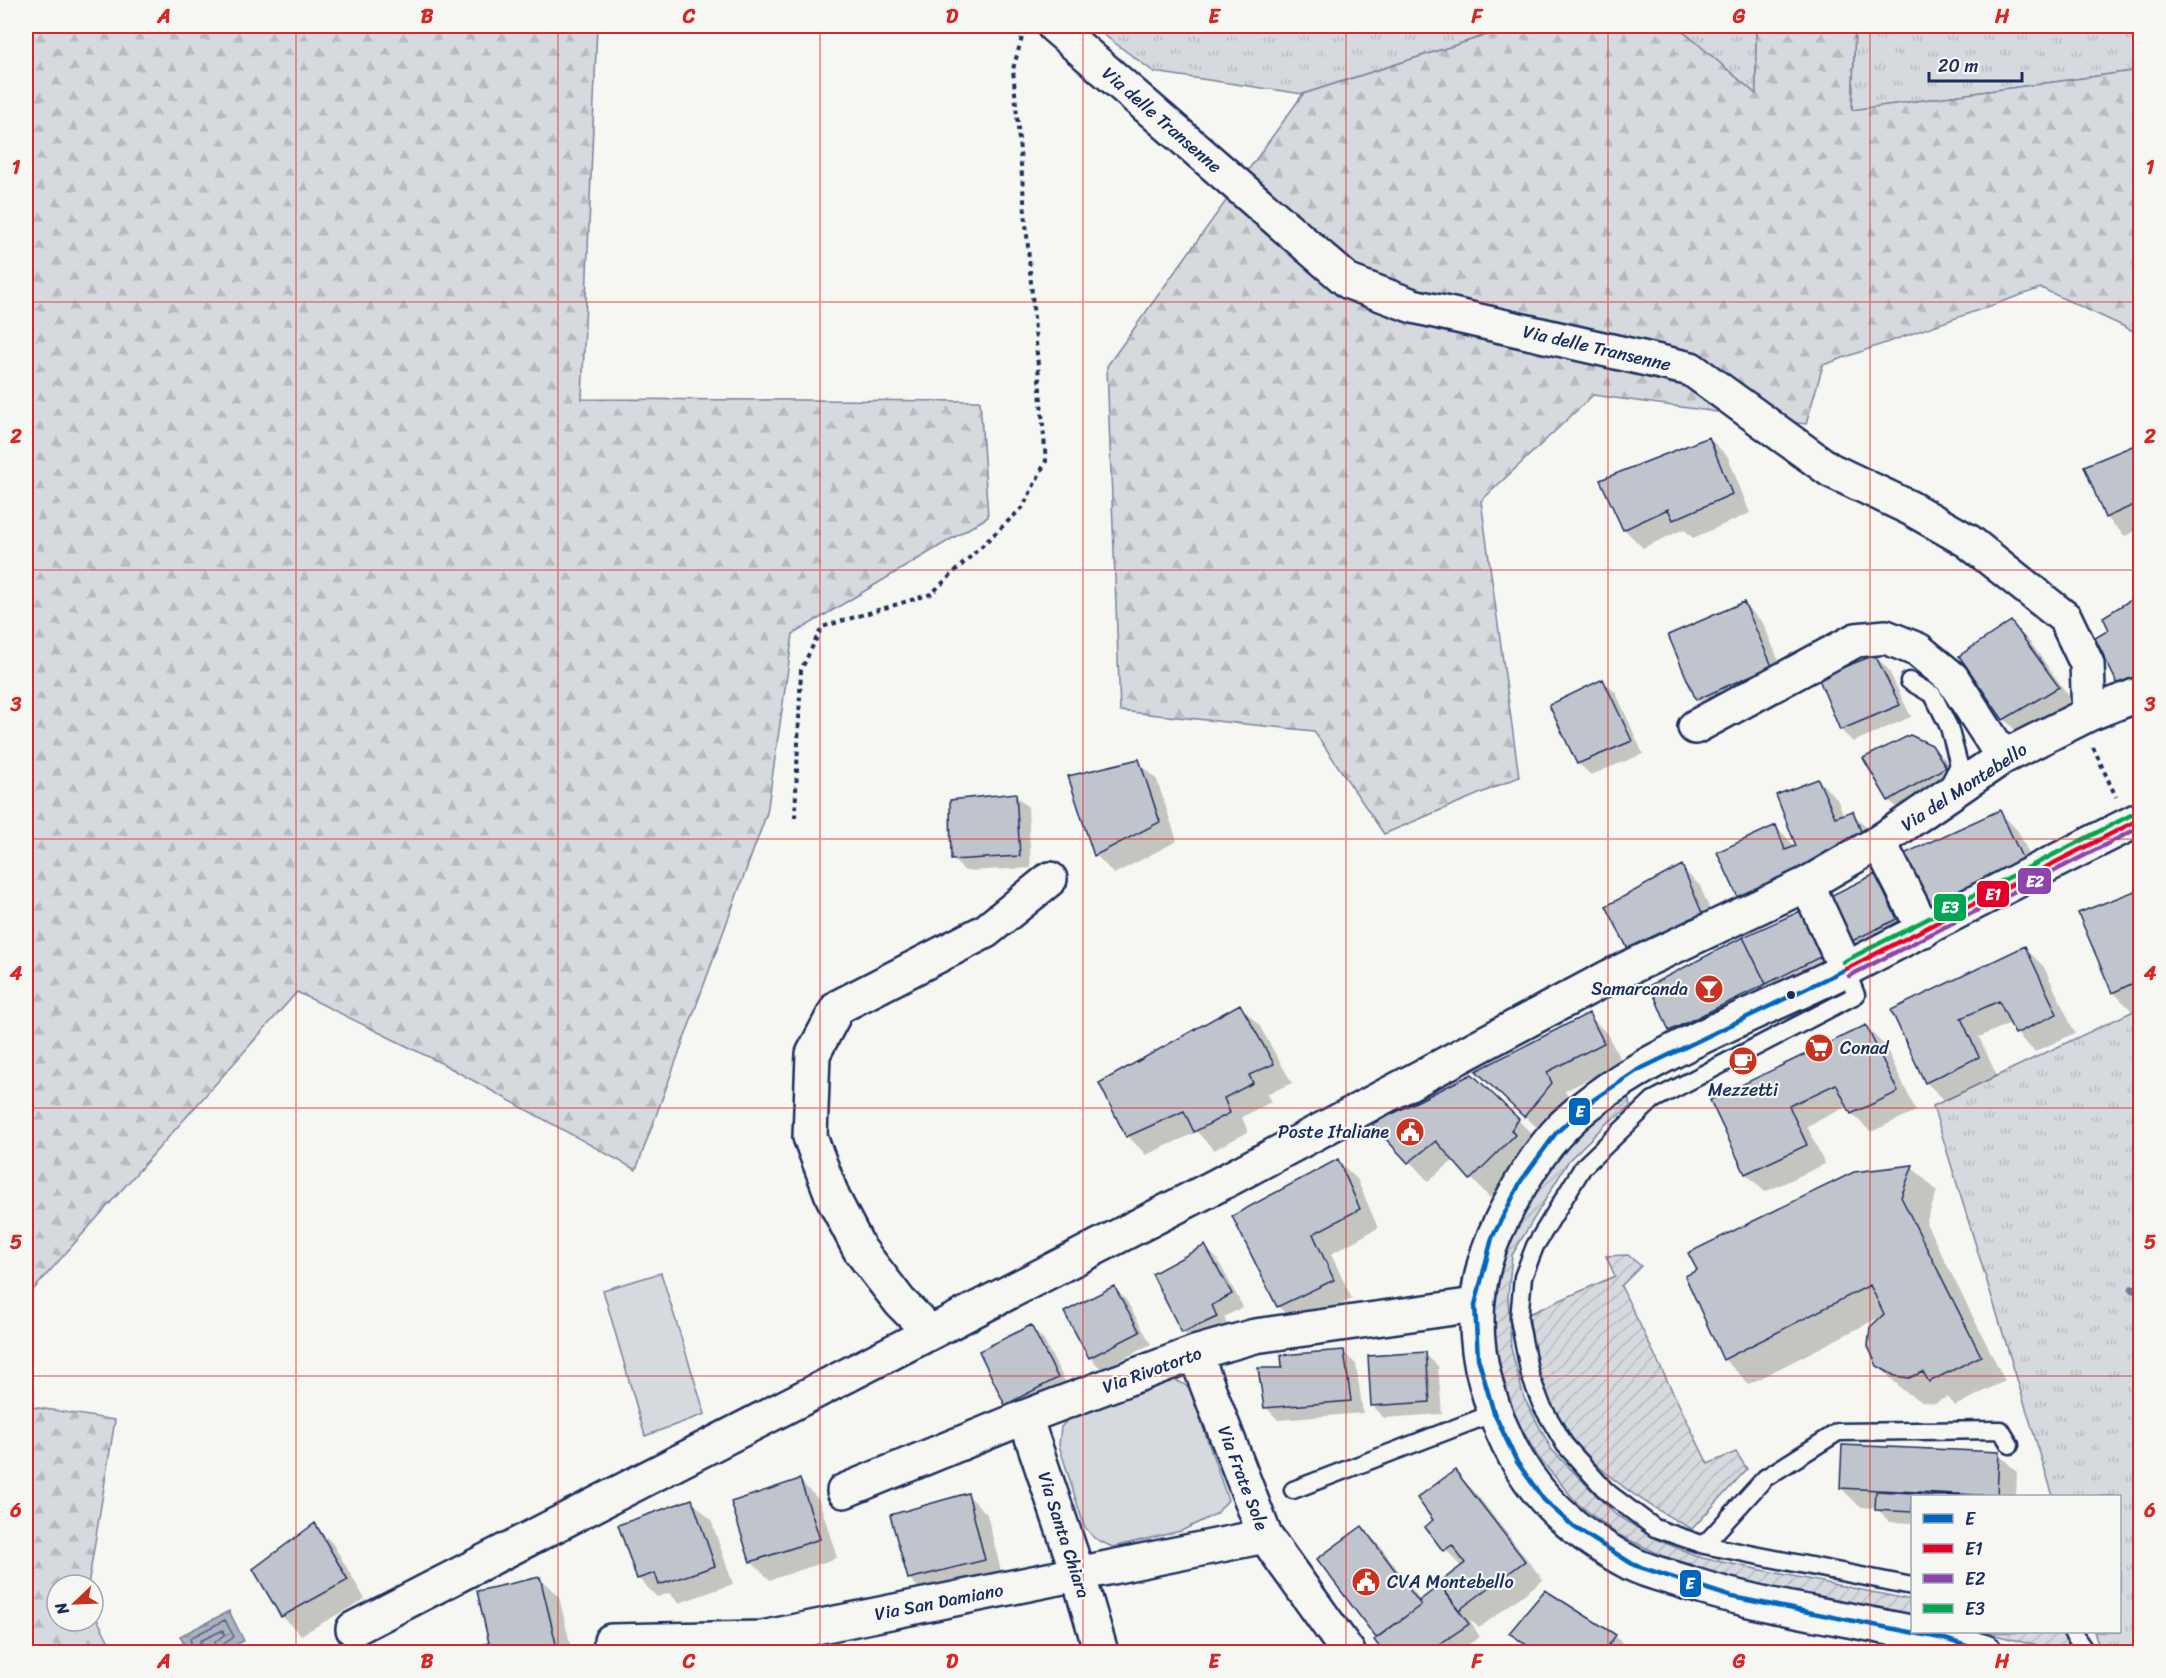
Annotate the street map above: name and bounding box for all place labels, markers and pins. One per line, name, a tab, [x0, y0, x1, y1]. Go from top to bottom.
place label: Samarcanda	[1591, 973, 1688, 1005]
bar icon: Samarcanda	[1693, 973, 1725, 1005]
unlabelled marker	[1785, 989, 1797, 1001]
supermarket icon: Conad	[1803, 1032, 1835, 1064]
place label: Conad	[1840, 1032, 1890, 1064]
cafe icon: Mezzetti	[1727, 1045, 1759, 1077]
place label: Mezzetti	[1708, 1074, 1779, 1106]
place label: Poste Italiane	[1278, 1116, 1389, 1148]
public building icon: Poste Italiane	[1394, 1116, 1426, 1148]
public building icon: CVA Montebello	[1350, 1566, 1382, 1598]
place label: CVA Montebello	[1387, 1566, 1514, 1598]

